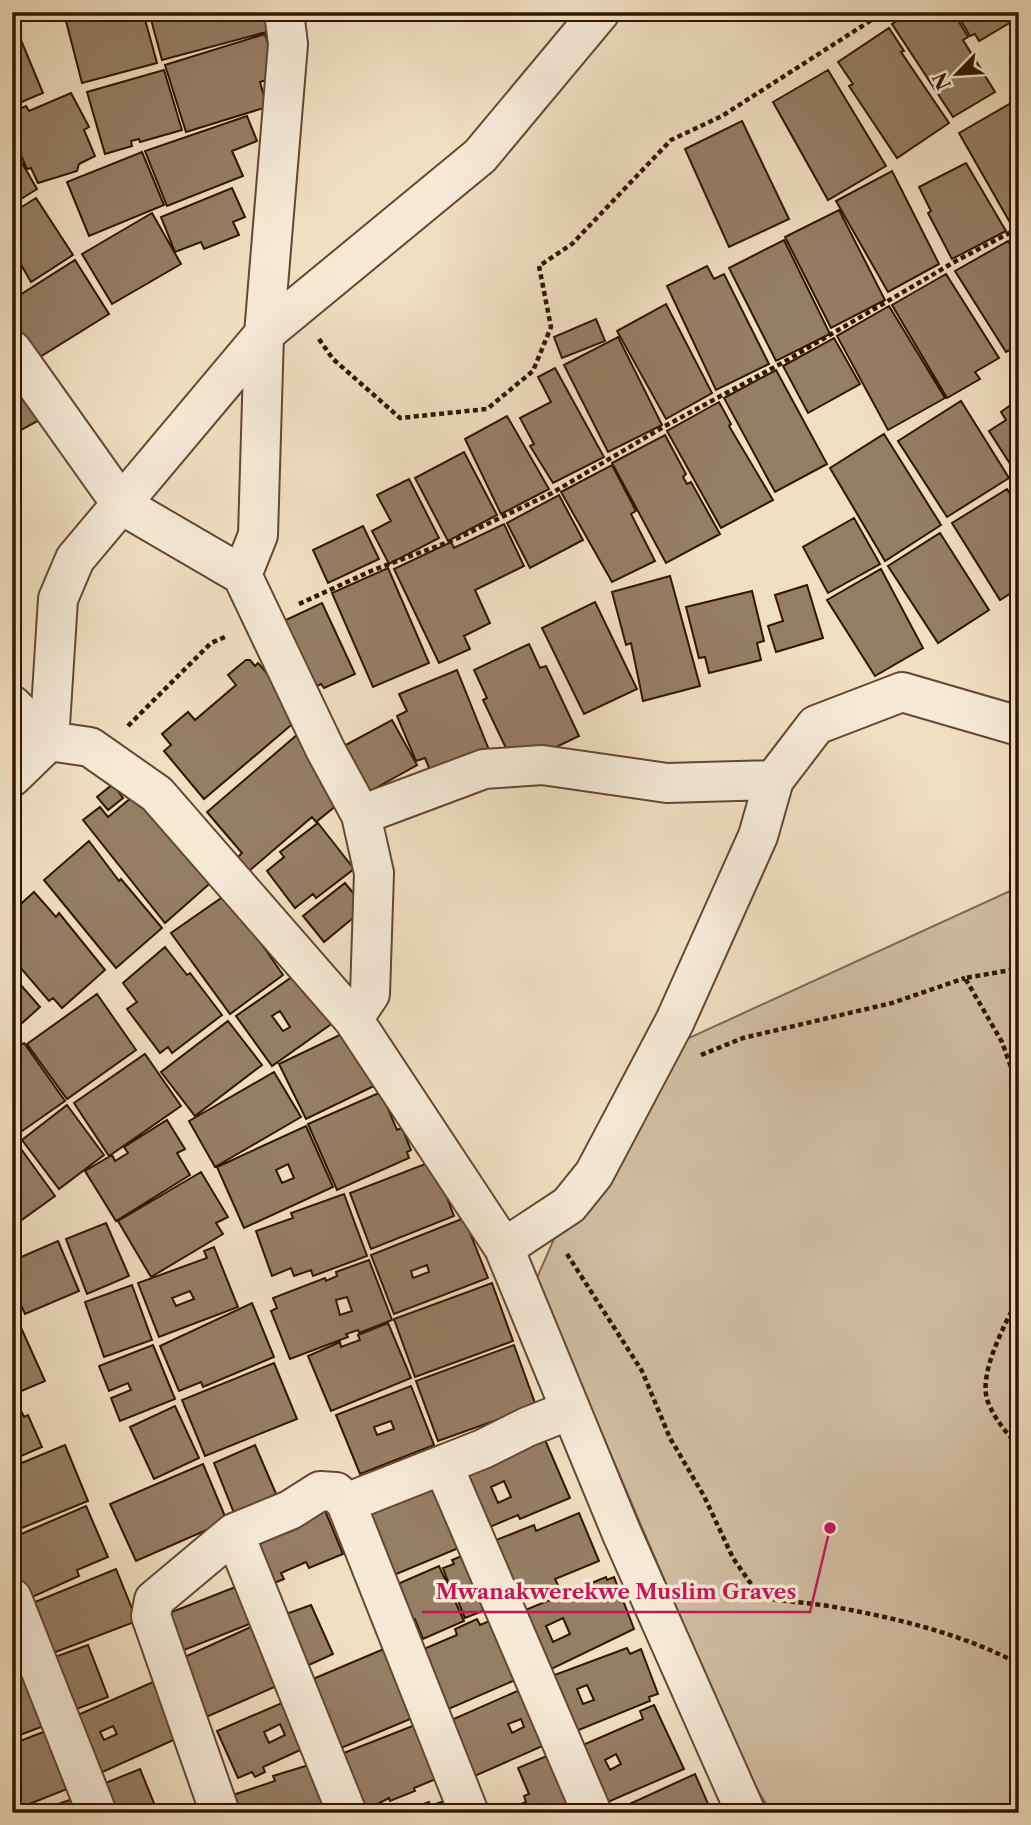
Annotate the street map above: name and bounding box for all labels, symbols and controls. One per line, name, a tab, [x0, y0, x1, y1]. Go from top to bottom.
north arrow	[922, 38, 992, 108]
text: N	[928, 69, 956, 93]
callout: Mwanakwerekwe Muslim Graves	[422, 1570, 810, 1612]
text: Mwanakwerekwe Muslim Graves	[436, 1579, 796, 1604]

